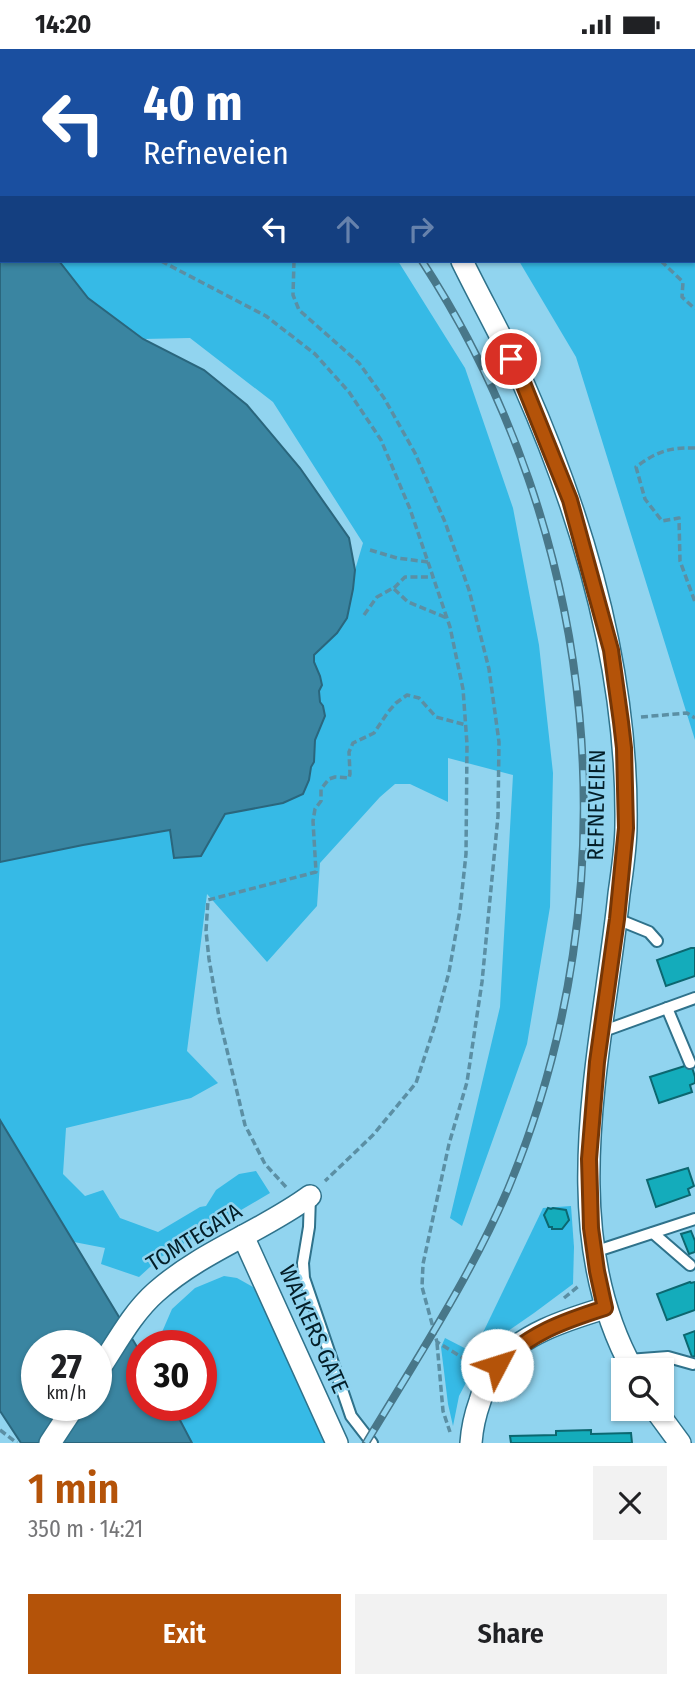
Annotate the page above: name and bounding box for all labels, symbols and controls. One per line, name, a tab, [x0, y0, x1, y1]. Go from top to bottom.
text: 14:20	[35, 9, 92, 40]
text: 40 m	[143, 74, 243, 133]
icon: left	[28, 77, 119, 168]
text: Refneveien	[143, 134, 289, 172]
icon: left	[256, 210, 294, 248]
icon: ahead	[329, 210, 367, 248]
icon: right	[402, 210, 440, 248]
pin	[481, 329, 541, 389]
icon: arrive	[492, 340, 530, 378]
street label: REFNEVEIEN	[581, 749, 611, 861]
street label: TOMTEGATA	[141, 1197, 247, 1277]
street label: WALKERS GATE	[273, 1261, 355, 1397]
position arrow	[460, 1328, 534, 1402]
speed limit sign: 30	[126, 1330, 217, 1421]
text: 27	[51, 1345, 82, 1387]
map controls	[611, 1358, 674, 1421]
button: search	[611, 1358, 674, 1421]
text: km/h	[46, 1382, 87, 1404]
text: 1 min	[28, 1464, 119, 1514]
button: close	[593, 1466, 667, 1540]
text: 350 m · 14:21	[28, 1515, 143, 1543]
button: Exit	[28, 1594, 341, 1674]
button: Share	[355, 1594, 667, 1674]

